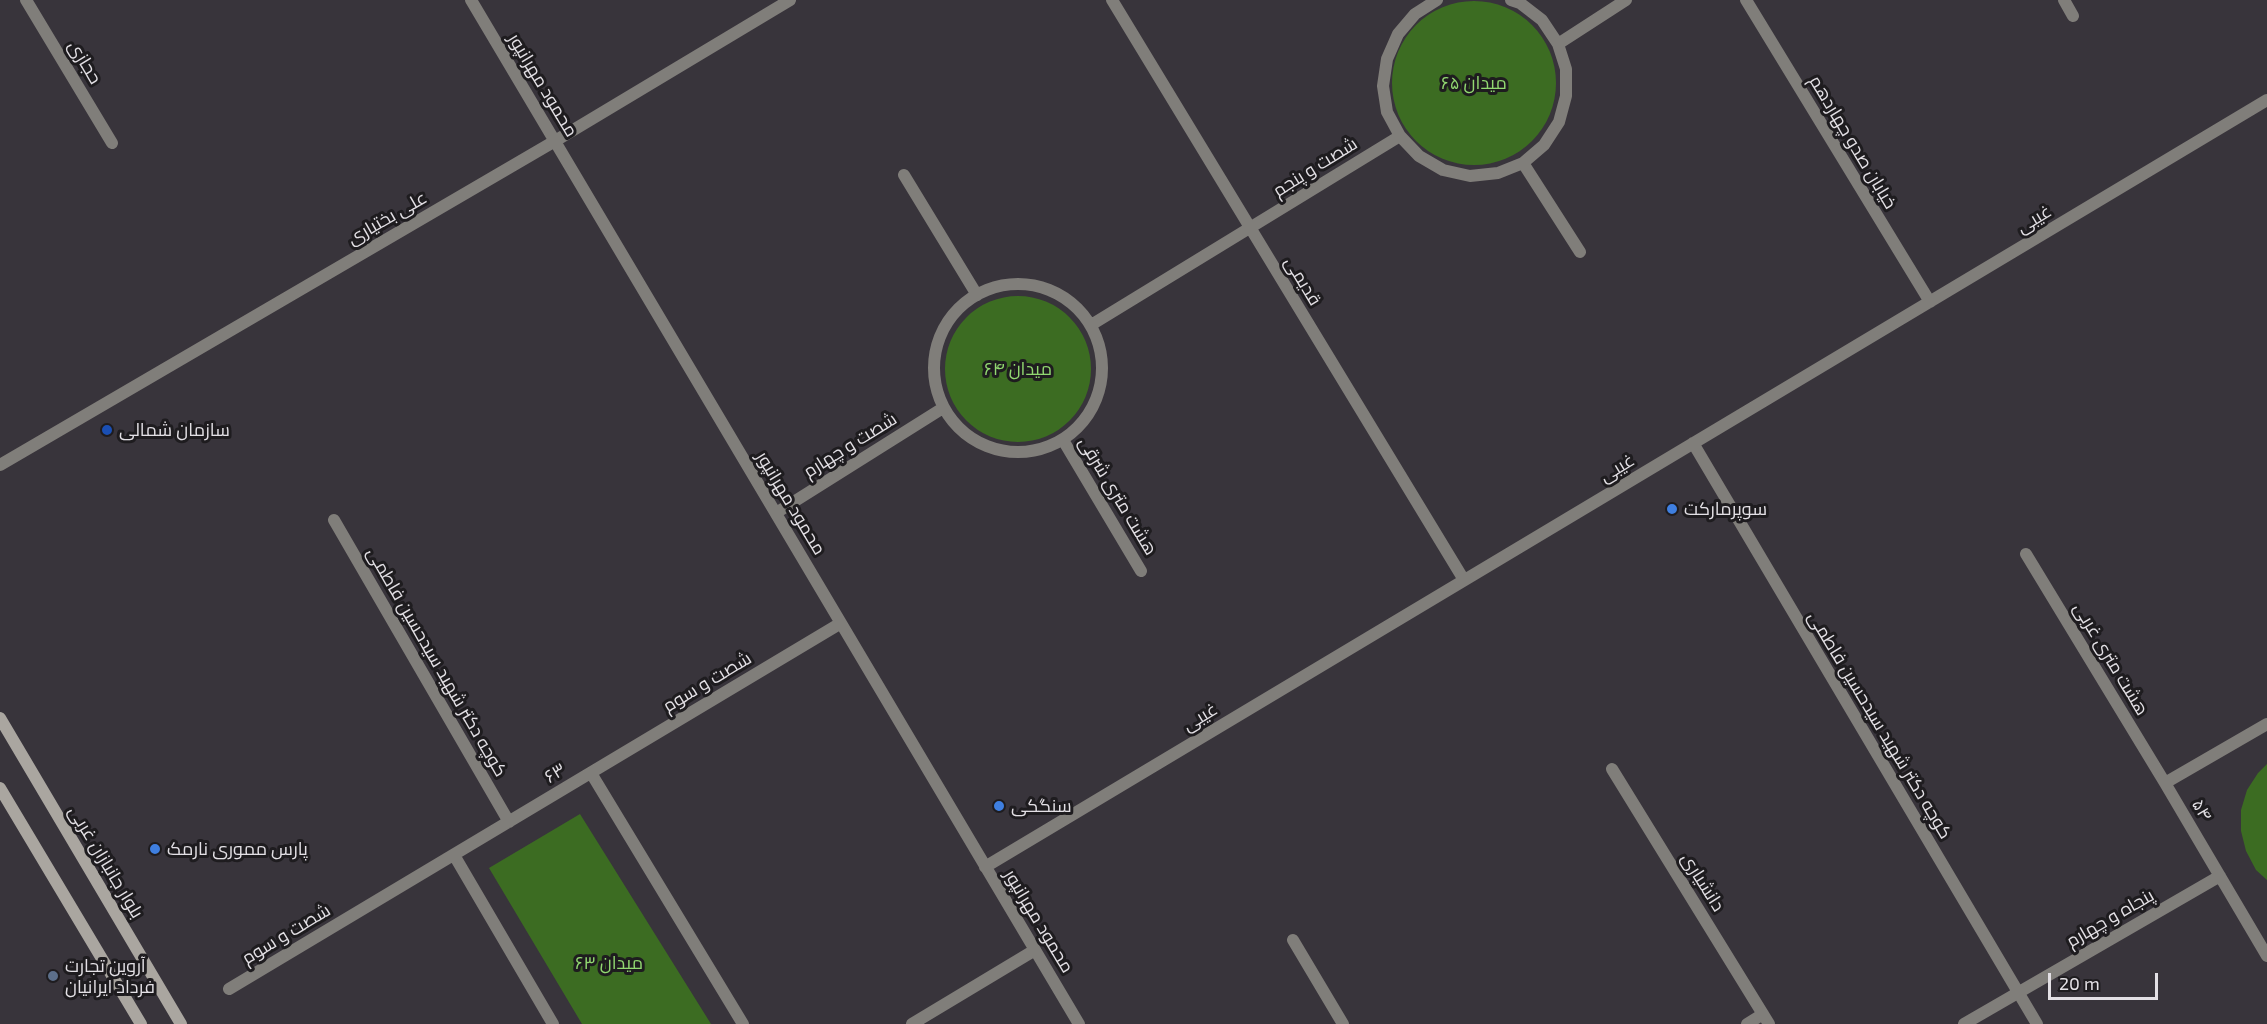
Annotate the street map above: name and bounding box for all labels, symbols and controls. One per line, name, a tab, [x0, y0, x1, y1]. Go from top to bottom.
street label: محمود مهرانپور	[504, 29, 582, 141]
street label: حجازی	[64, 36, 106, 88]
street label: خیابان صدو چهاردهم	[1805, 71, 1901, 213]
park label: میدان ۶۵	[1441, 72, 1507, 94]
street label: شصت و پنجم	[1269, 133, 1361, 201]
street label: علی بختیاری	[343, 187, 431, 249]
street label: غیبی	[2013, 200, 2055, 238]
street label: قدیمی	[1280, 253, 1326, 309]
park label: میدان ۶۴	[984, 358, 1052, 380]
street label: شصت و چهارم	[799, 408, 901, 482]
place label: سازمان شمالی	[119, 419, 230, 441]
marker: سازمان شمالی	[100, 423, 114, 437]
street label: هشت متری شرقی	[1074, 433, 1162, 559]
street label: محمود مهرانپور	[752, 447, 830, 559]
street label: غیبی	[1596, 449, 1638, 487]
place label: سوپرمارکت	[1684, 498, 1767, 520]
marker: سوپرمارکت	[1665, 502, 1679, 516]
street label: کوچه دکتر شهید سیدحسین فاطمی	[362, 543, 512, 781]
street label: هشت متری غربی	[2069, 599, 2153, 719]
street label: کوچه دکتر شهید سیدحسین فاطمی	[1803, 607, 1957, 843]
street label: شصت و سوم	[659, 647, 755, 717]
street label: غیبی	[1179, 698, 1221, 736]
street label: ۶۳	[541, 758, 569, 788]
place label: سنگکی	[1011, 795, 1072, 817]
street label: ۵۴	[2187, 795, 2217, 825]
marker: سنگکی	[992, 799, 1006, 813]
street label: بلوار جانبازان غربی	[64, 802, 148, 922]
place label: پارس مموری نارمک	[167, 838, 308, 860]
marker: پارس مموری نارمک	[148, 842, 162, 856]
street label: دانشیاری	[1677, 849, 1729, 915]
street label: محمود مهرانپور	[1000, 865, 1078, 977]
street label: پنجاه و چهارم	[2062, 884, 2158, 952]
street label: شصت و سوم	[238, 899, 334, 969]
park label: میدان ۶۳	[575, 952, 643, 974]
place label: آروین تجارت فرداد ایرانیان	[65, 955, 155, 998]
scale bar	[2051, 961, 2160, 999]
marker: آروین تجارت فرداد ایرانیان	[46, 969, 60, 983]
text: 20 m	[2059, 972, 2100, 994]

